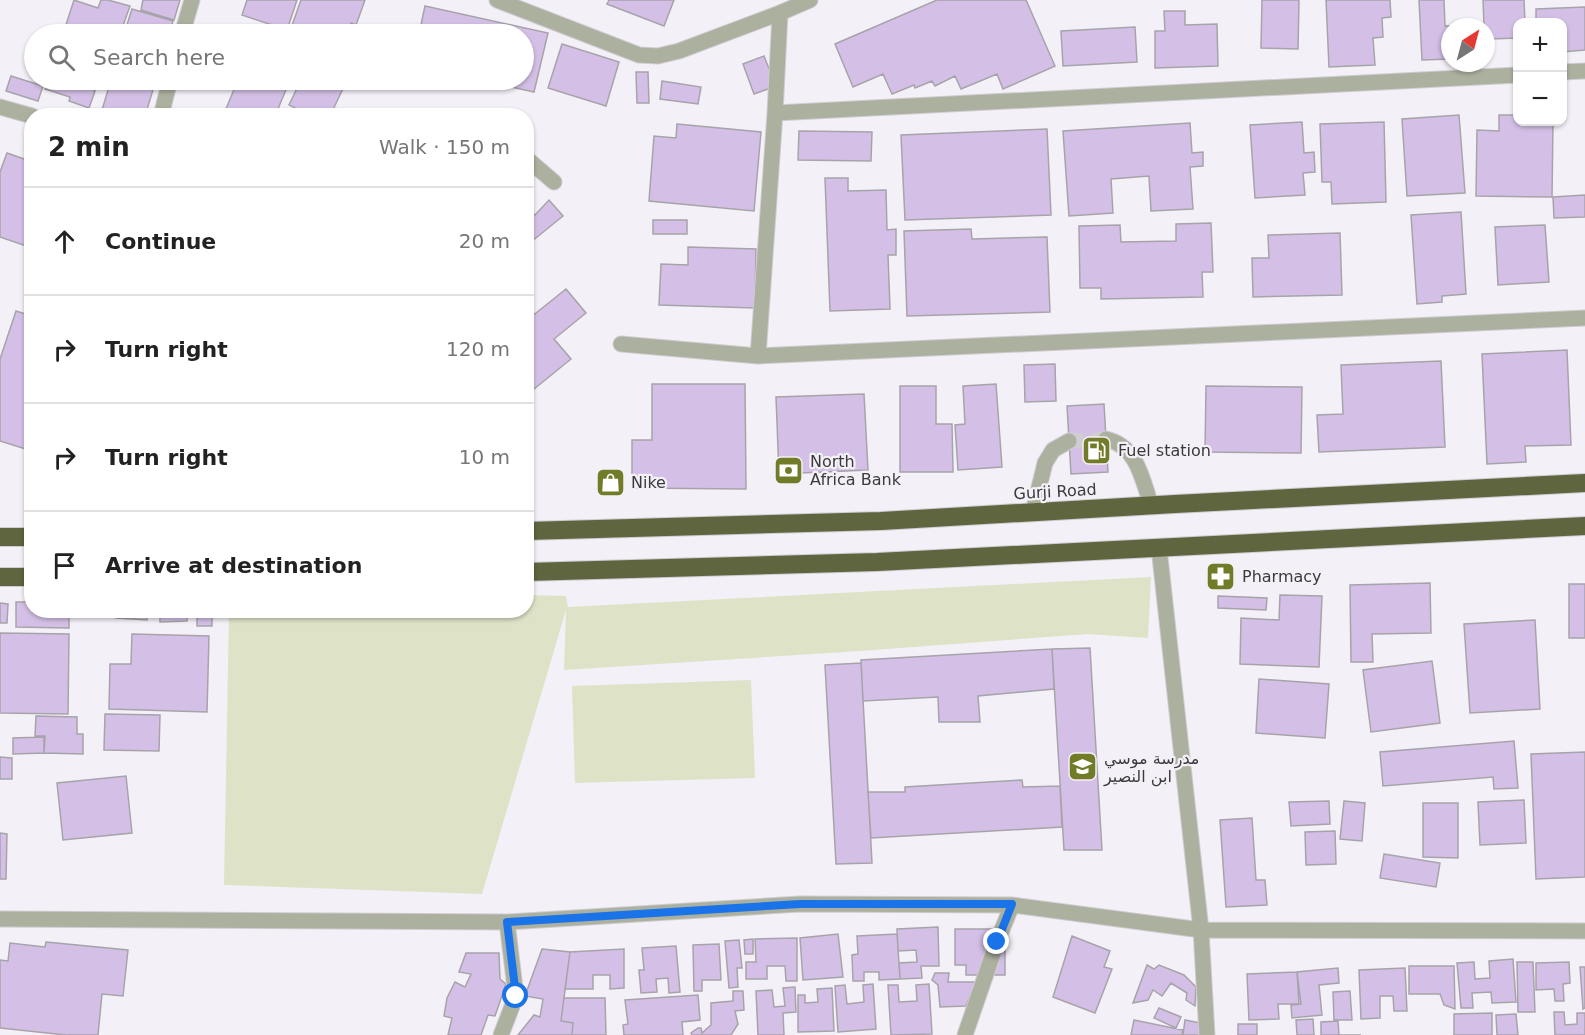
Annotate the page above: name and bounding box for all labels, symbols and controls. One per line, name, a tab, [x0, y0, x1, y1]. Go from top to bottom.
north arrow	[1441, 18, 1495, 72]
map controls	[1513, 18, 1567, 126]
button: +	[1513, 18, 1567, 72]
search box	[24, 24, 534, 90]
icon: search	[45, 41, 78, 74]
text: Search here	[93, 45, 225, 70]
button: −	[1513, 72, 1567, 126]
text: 2 min	[48, 132, 130, 162]
text: Walk · 150 m	[379, 135, 510, 159]
icon: ahead	[48, 225, 81, 258]
text: Continue	[105, 229, 216, 254]
text: 20 m	[459, 229, 510, 253]
icon: right	[48, 333, 81, 366]
text: Turn right	[105, 337, 228, 362]
text: 120 m	[446, 337, 510, 361]
fuel station icon: Fuel station	[1081, 434, 1113, 466]
icon: right	[48, 441, 81, 474]
place label: Fuel station	[1118, 441, 1211, 460]
text: Turn right	[105, 445, 228, 470]
text: 10 m	[459, 445, 510, 469]
place label: North Africa Bank	[810, 452, 902, 489]
bank icon: North Africa Bank	[773, 454, 805, 486]
shop icon: Nike	[594, 466, 626, 498]
place label: Nike	[631, 473, 666, 492]
street label: Gurji Road	[1013, 480, 1097, 503]
icon: arrive	[48, 549, 81, 582]
text: Arrive at destination	[105, 553, 362, 578]
pharmacy icon: Pharmacy	[1205, 560, 1237, 592]
place label: Pharmacy	[1242, 567, 1322, 586]
place label: مدرسة موسي ابن النصير	[1103, 749, 1199, 787]
school or university icon: مدرسة موسي ابن النصير	[1067, 751, 1099, 783]
route end	[983, 928, 1009, 954]
route start	[502, 982, 528, 1008]

